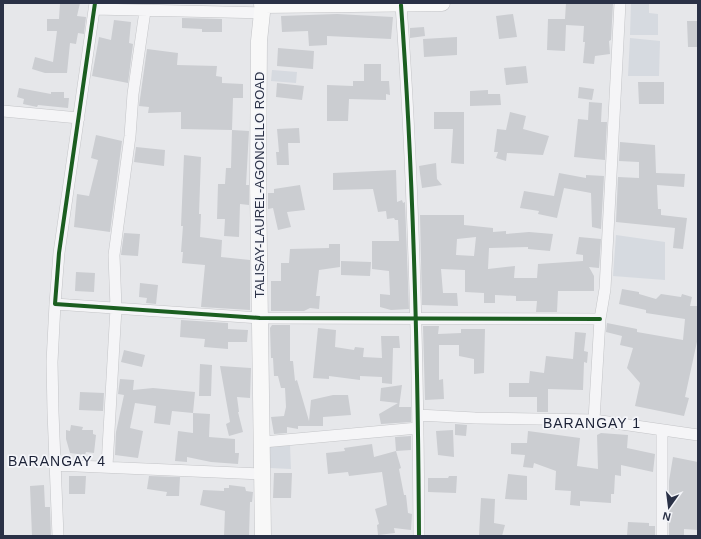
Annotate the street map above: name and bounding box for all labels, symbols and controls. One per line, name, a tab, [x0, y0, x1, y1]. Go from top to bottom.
street label: TALISAY-LAUREL-AGONCILLO ROAD	[252, 72, 267, 298]
district label: BARANGAY 1	[543, 415, 641, 431]
district label: BARANGAY 4	[8, 453, 106, 469]
north arrow	[649, 487, 689, 527]
text: N	[661, 510, 672, 523]

